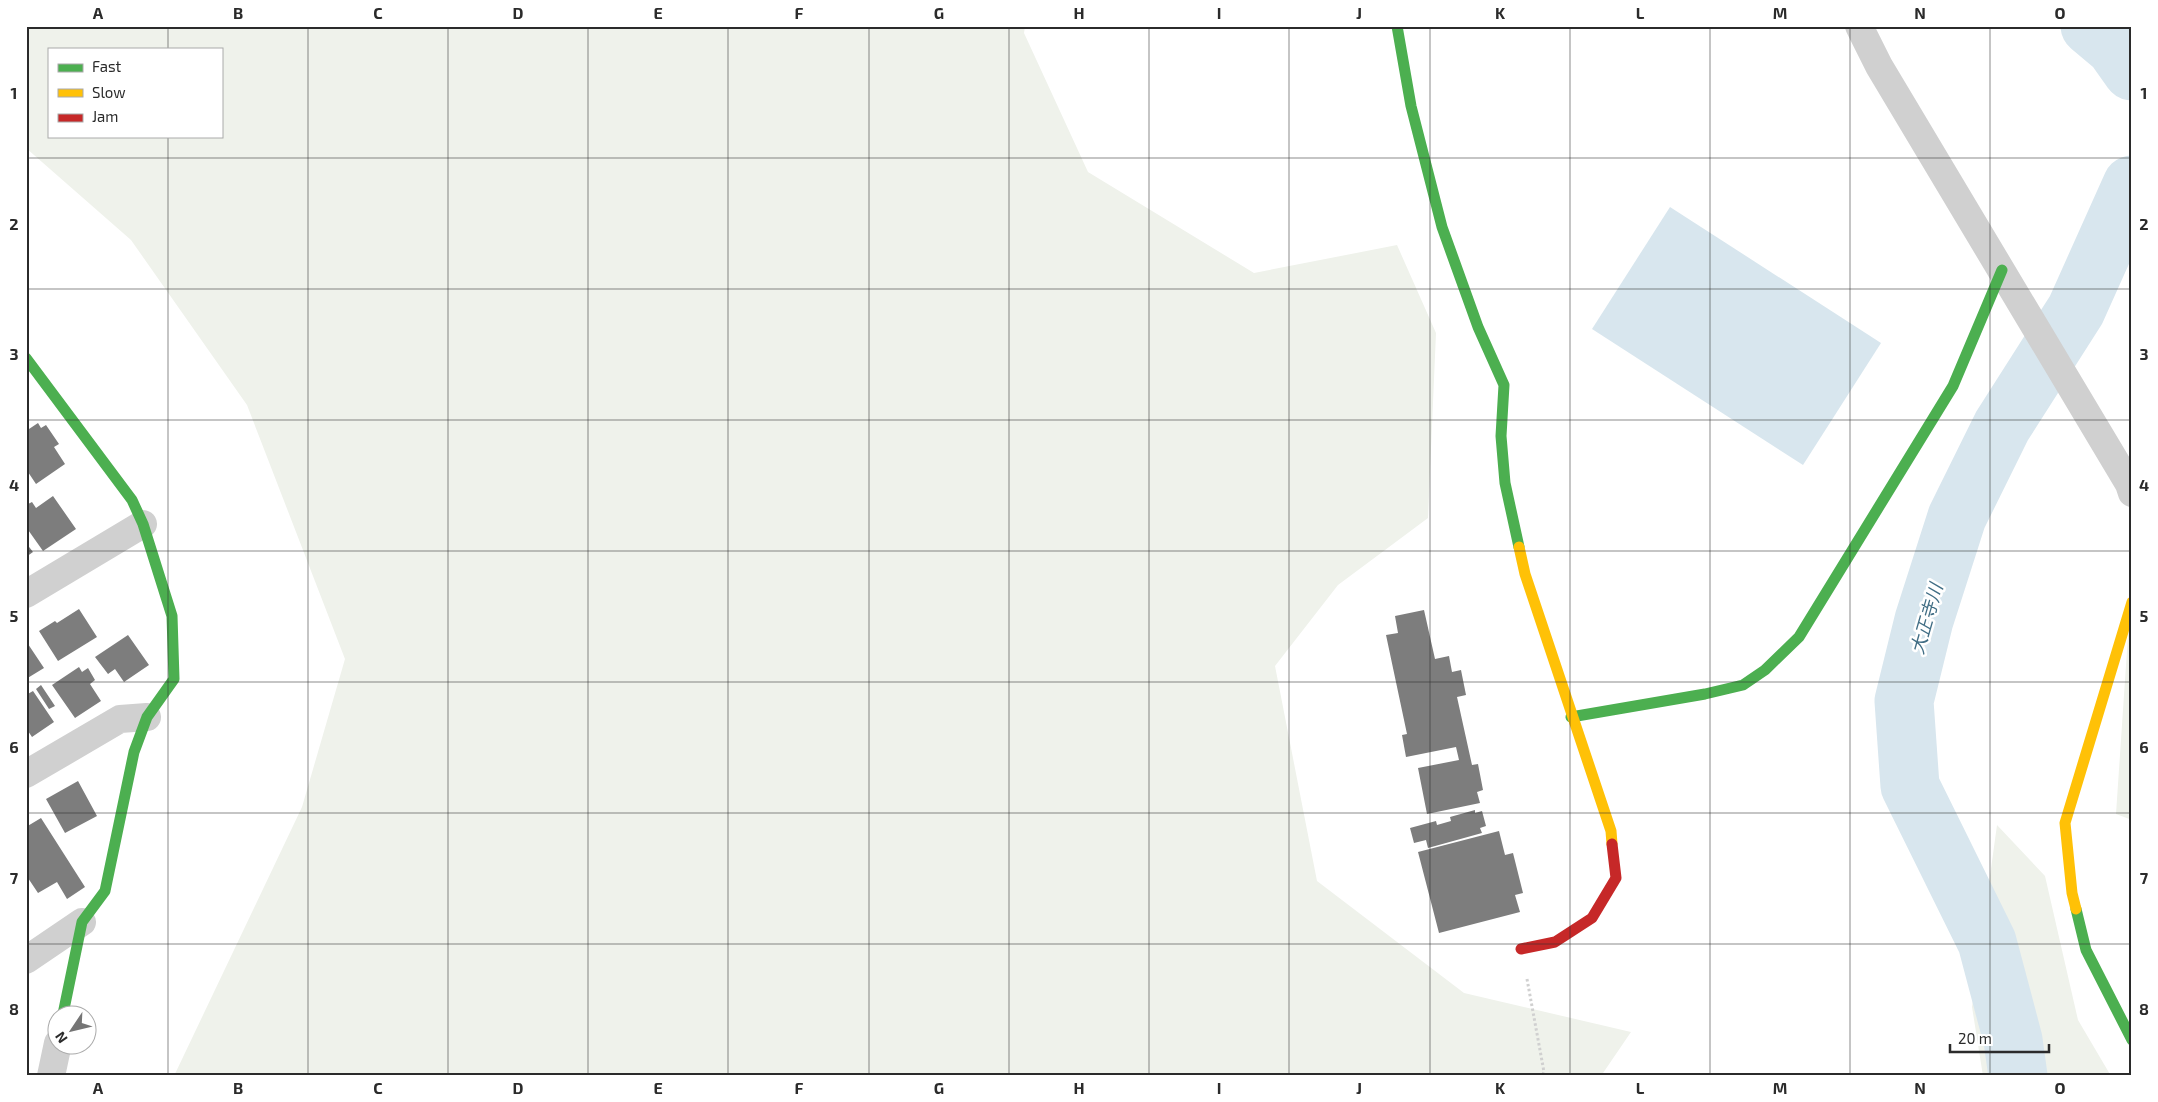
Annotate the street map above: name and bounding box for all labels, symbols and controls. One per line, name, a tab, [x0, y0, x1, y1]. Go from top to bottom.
text: A	[93, 3, 104, 22]
text: B	[233, 3, 243, 22]
text: C	[373, 3, 383, 22]
text: D	[513, 3, 524, 22]
text: E	[653, 3, 663, 22]
text: F	[795, 3, 804, 22]
text: G	[934, 3, 944, 22]
text: H	[1073, 3, 1085, 22]
text: I	[1217, 3, 1221, 22]
text: J	[1356, 3, 1362, 22]
text: K	[1495, 3, 1506, 22]
text: L	[1636, 3, 1645, 22]
text: M	[1773, 3, 1787, 22]
text: N	[1914, 3, 1926, 22]
text: O	[2054, 3, 2066, 22]
legend	[48, 48, 222, 138]
text: Fast	[92, 57, 122, 75]
text: 1	[11, 83, 17, 102]
text: Slow	[92, 83, 126, 101]
text: 1	[2141, 83, 2147, 102]
text: Jam	[92, 107, 118, 125]
text: 2	[9, 214, 19, 233]
text: 2	[2139, 214, 2149, 233]
text: 3	[9, 344, 19, 363]
text: 3	[2139, 344, 2149, 363]
text: 4	[9, 475, 19, 494]
text: 4	[2139, 475, 2149, 494]
water label: 大正寺川	[1906, 579, 1947, 656]
text: 5	[10, 606, 19, 625]
text: 5	[2140, 606, 2149, 625]
text: 6	[9, 737, 19, 756]
text: 6	[2139, 737, 2149, 756]
text: 7	[10, 868, 19, 887]
text: 7	[2140, 868, 2149, 887]
text: 8	[9, 999, 19, 1018]
text: 8	[2139, 999, 2149, 1018]
north arrow	[48, 1004, 98, 1054]
scale bar	[1950, 1022, 2049, 1054]
text: N	[51, 1029, 71, 1047]
text: 20 m	[1958, 1029, 1992, 1047]
text: A	[93, 1078, 104, 1097]
text: B	[233, 1078, 243, 1097]
text: C	[373, 1078, 383, 1097]
text: D	[513, 1078, 524, 1097]
text: E	[653, 1078, 663, 1097]
text: F	[795, 1078, 804, 1097]
text: G	[934, 1078, 944, 1097]
text: H	[1073, 1078, 1085, 1097]
text: I	[1217, 1078, 1221, 1097]
text: J	[1356, 1078, 1362, 1097]
text: K	[1495, 1078, 1506, 1097]
text: L	[1636, 1078, 1645, 1097]
text: M	[1773, 1078, 1787, 1097]
text: N	[1914, 1078, 1926, 1097]
text: O	[2054, 1078, 2066, 1097]

